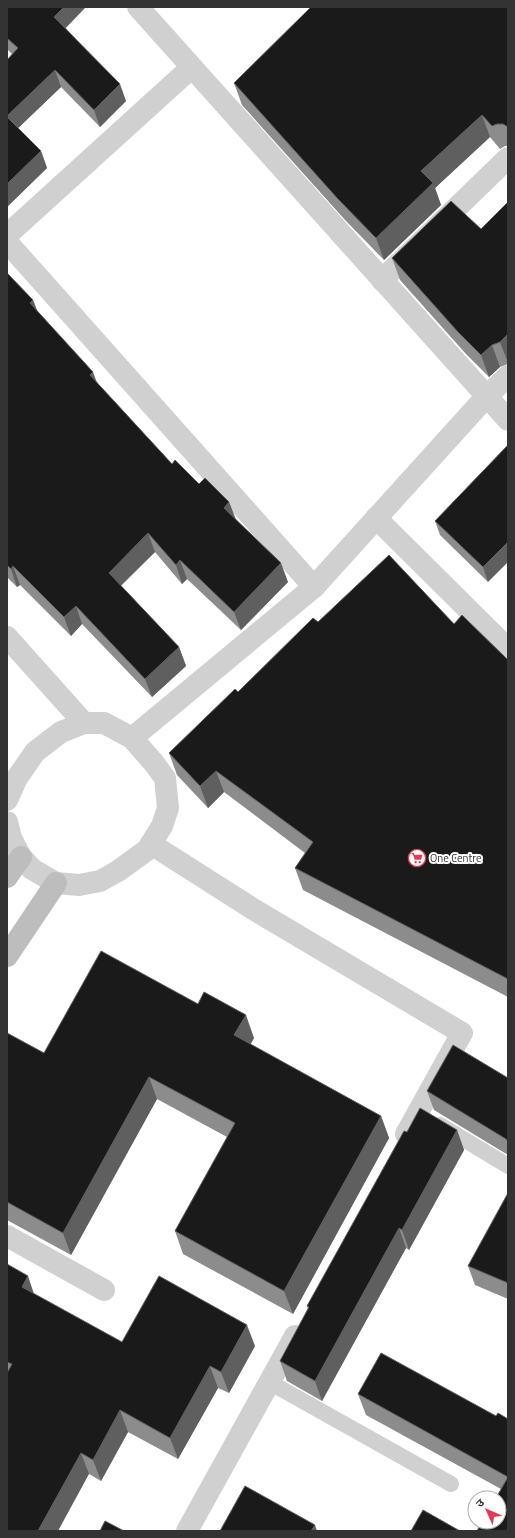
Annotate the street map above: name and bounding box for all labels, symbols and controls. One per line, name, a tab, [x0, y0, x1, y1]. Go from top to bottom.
supermarket icon: One Centre	[407, 848, 427, 868]
place label: One Centre	[430, 850, 482, 866]
north arrow	[467, 1490, 507, 1530]
text: उ	[472, 1495, 488, 1511]

